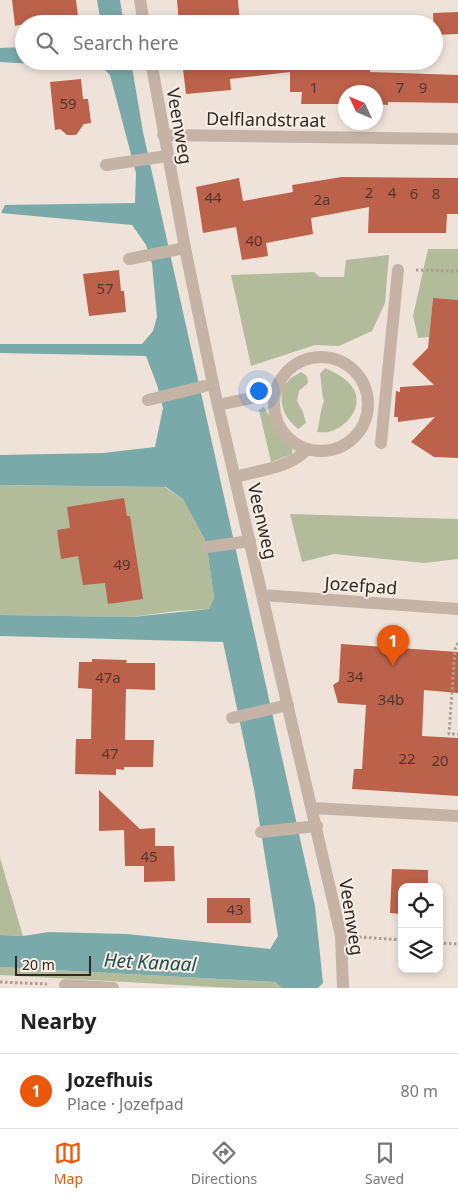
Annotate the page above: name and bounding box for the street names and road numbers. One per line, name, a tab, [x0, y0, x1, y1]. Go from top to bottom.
street label: Veenweg	[161, 86, 199, 166]
street label: Delflandstraat	[206, 106, 327, 132]
street label: Veenweg	[243, 481, 283, 561]
street label: Jozefpad	[322, 570, 398, 600]
street label: Veenweg	[334, 877, 370, 957]

